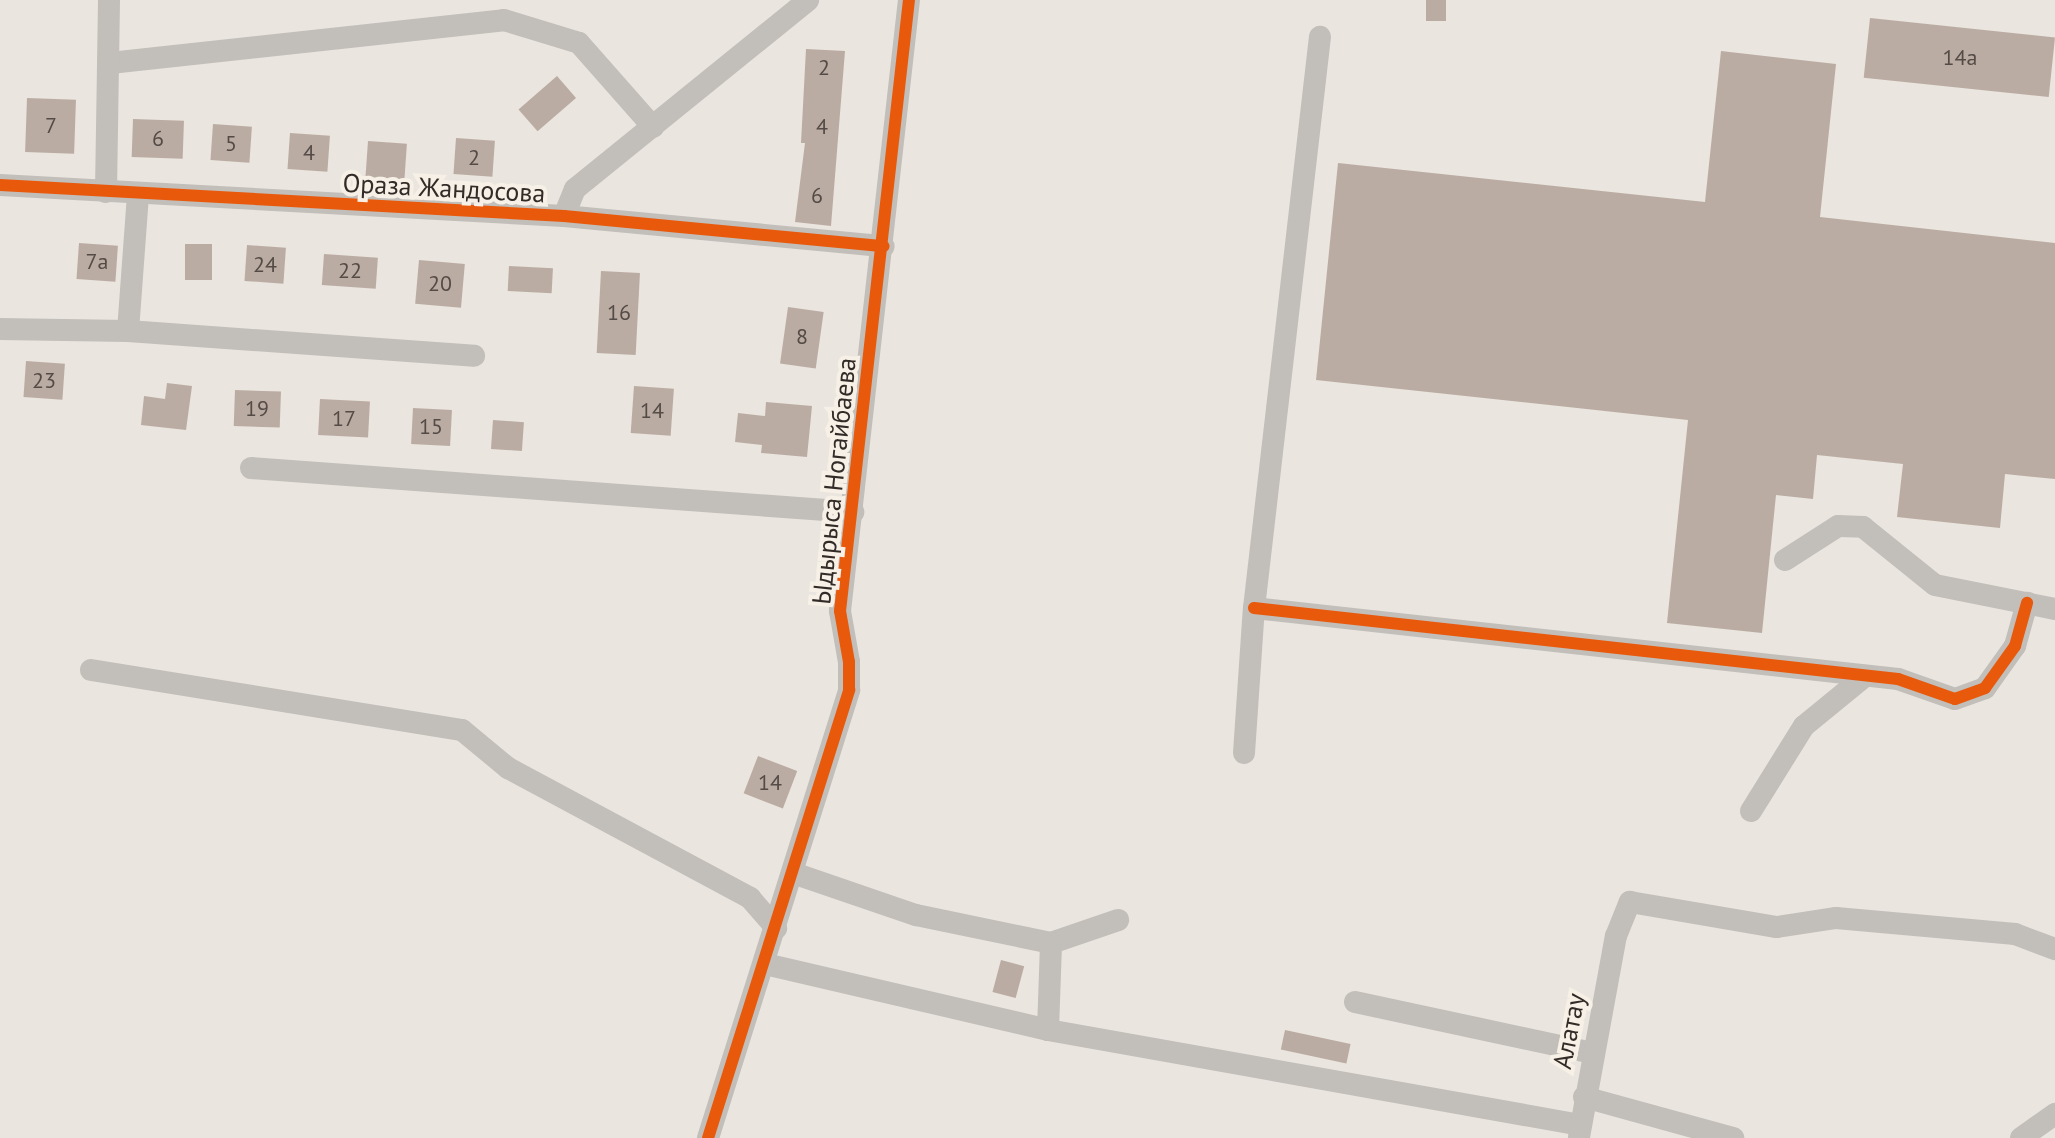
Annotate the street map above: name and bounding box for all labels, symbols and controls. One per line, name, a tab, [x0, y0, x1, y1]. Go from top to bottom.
house number: 14а	[1943, 45, 1977, 71]
house number: 2	[818, 55, 830, 81]
house number: 7	[45, 113, 57, 139]
house number: 4	[816, 114, 828, 140]
house number: 6	[152, 126, 164, 152]
house number: 5	[225, 131, 237, 157]
house number: 4	[303, 140, 315, 166]
house number: 2	[468, 145, 480, 171]
street label: Ораза Жандосова	[342, 167, 546, 209]
house number: 6	[811, 183, 823, 209]
house number: 7а	[86, 249, 108, 275]
house number: 24	[253, 252, 277, 278]
house number: 22	[338, 258, 362, 284]
house number: 20	[428, 271, 452, 297]
house number: 16	[607, 300, 631, 326]
house number: 8	[796, 324, 808, 350]
street label: Ыдырыса Ногайбаева	[806, 356, 862, 606]
house number: 23	[32, 368, 56, 394]
house number: 19	[245, 396, 269, 422]
house number: 14	[640, 398, 664, 424]
house number: 17	[332, 406, 356, 432]
house number: 15	[419, 414, 443, 440]
house number: 14	[758, 770, 782, 796]
street label: Алатау	[1546, 991, 1592, 1071]

